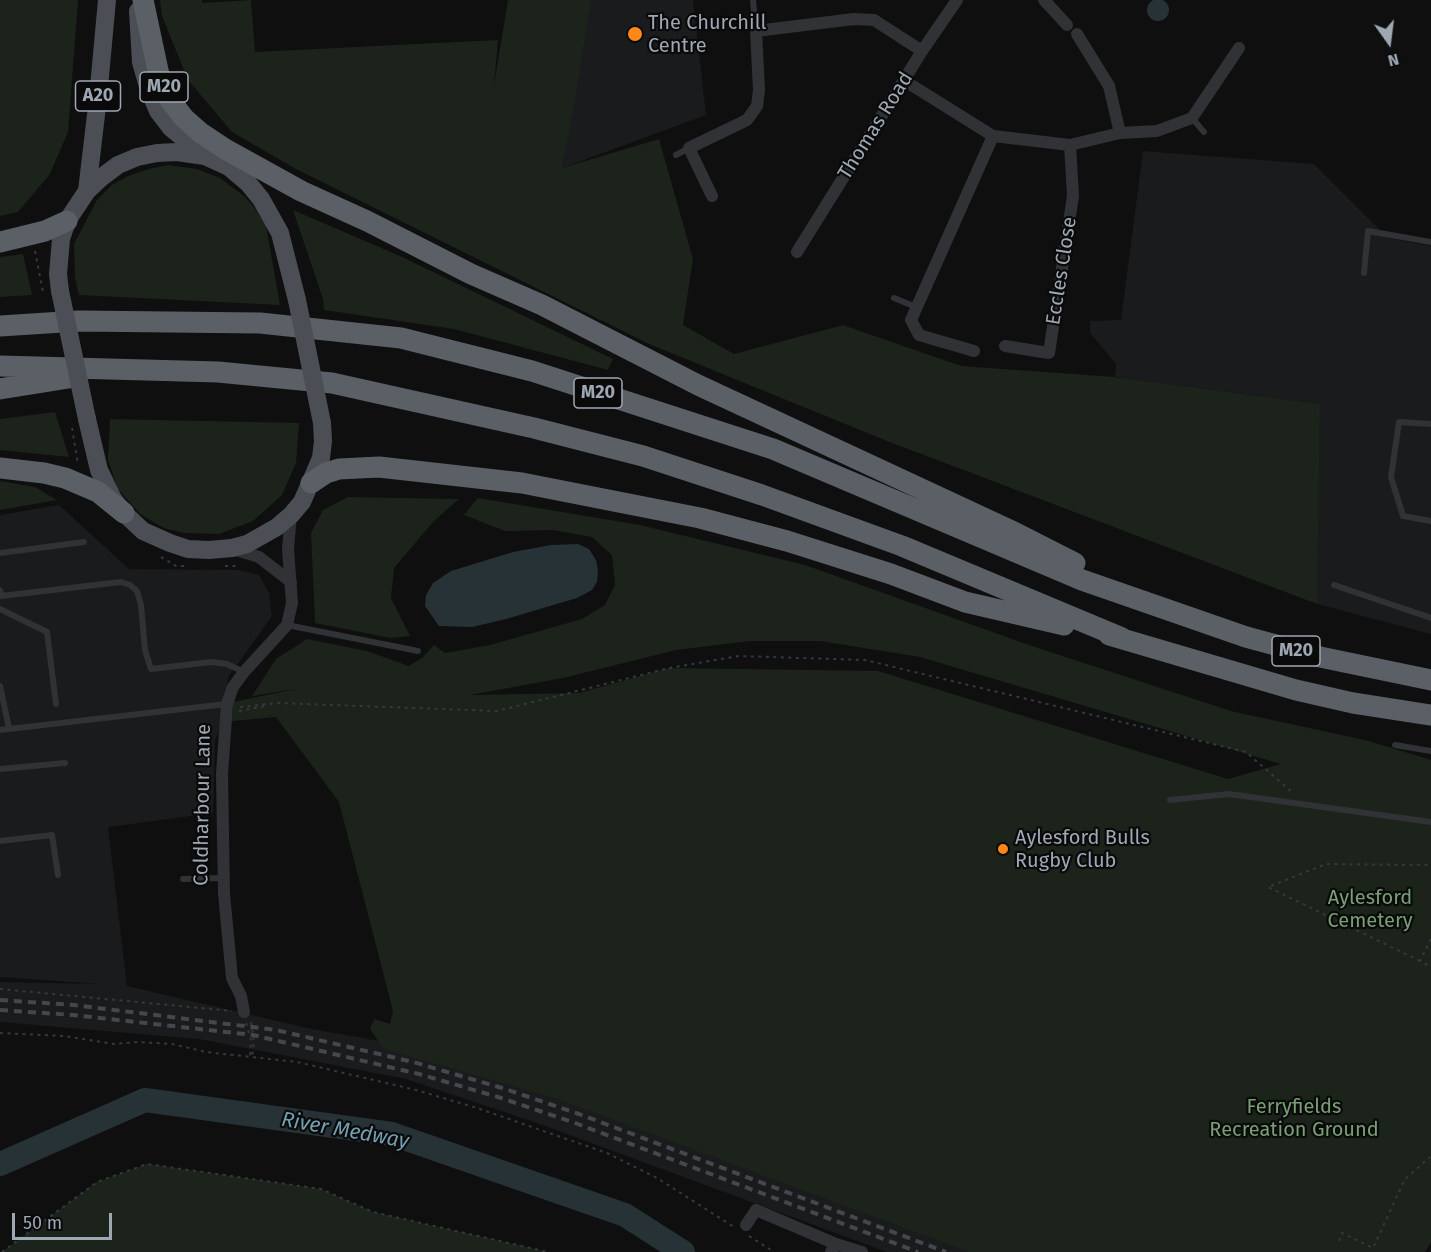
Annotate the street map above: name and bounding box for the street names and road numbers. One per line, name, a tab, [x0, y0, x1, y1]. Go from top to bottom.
street label: Thomas Road	[833, 68, 919, 184]
road number: M20	[140, 72, 188, 102]
road number: A20	[76, 81, 120, 111]
street label: Eccles Close	[1042, 215, 1082, 327]
road number: M20	[574, 378, 622, 408]
road number: M20	[1272, 636, 1320, 666]
street label: Coldharbour Lane	[190, 724, 216, 886]

